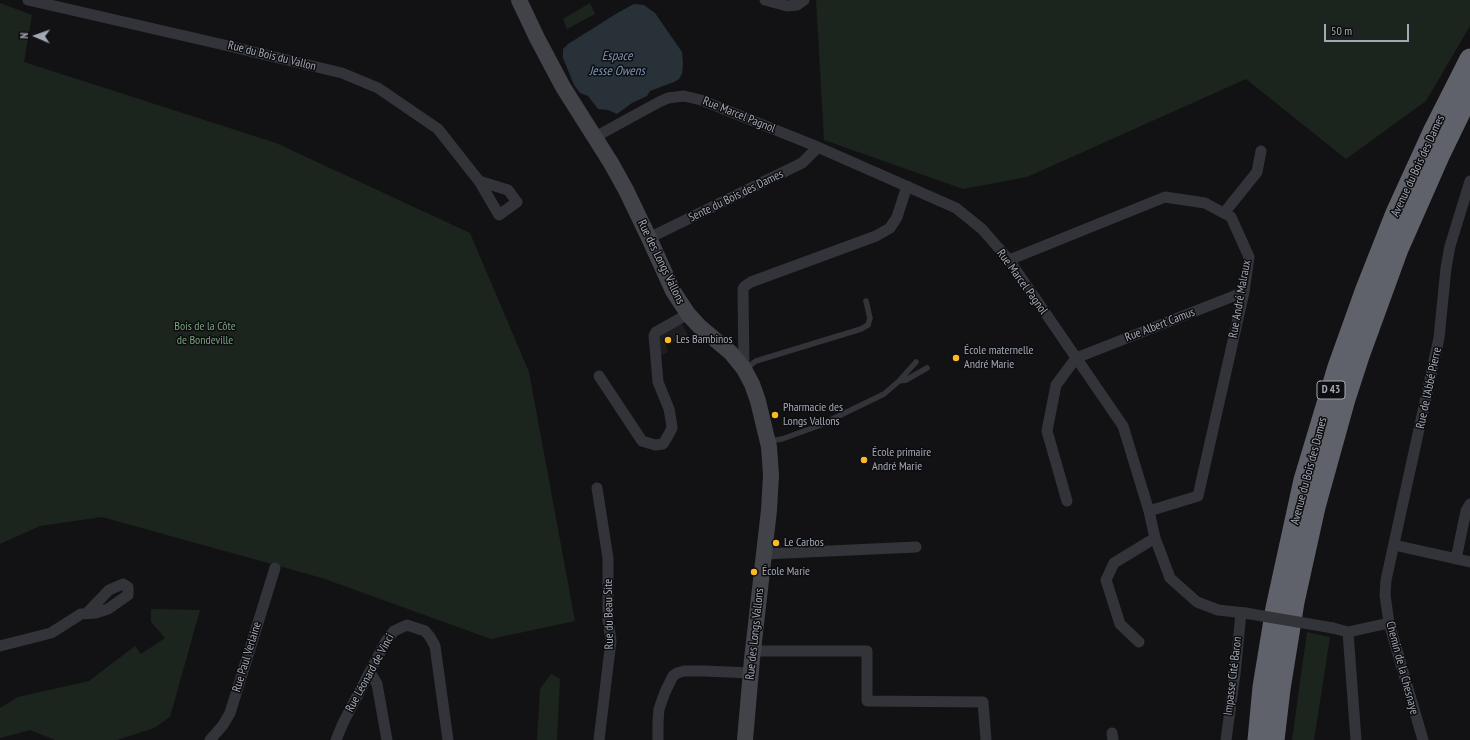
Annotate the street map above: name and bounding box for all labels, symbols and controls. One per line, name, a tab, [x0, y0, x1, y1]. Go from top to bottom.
north arrow	[16, 16, 56, 56]
scale bar	[1326, 16, 1411, 42]
text: 50 m	[1331, 23, 1352, 38]
text: N	[17, 32, 31, 39]
street label: Rue du Bois du Vallon	[226, 38, 318, 74]
water label: Espace Jesse Owens	[589, 48, 645, 79]
street label: Rue Marcel Pagnol	[701, 94, 777, 136]
street label: Avenue du Bois des Dames	[1388, 113, 1448, 219]
street label: Sente du Bois des Dames	[686, 167, 786, 225]
street label: Rue des Longs Vallons	[634, 218, 688, 306]
street label: Rue Marcel Pagnol	[994, 247, 1050, 317]
street label: Rue André Malraux	[1226, 259, 1254, 339]
street label: Rue Albert Camus	[1123, 305, 1197, 345]
park label: Bois de la Côte de Bondeville	[174, 320, 236, 348]
place label: Les Bambinos	[676, 333, 733, 347]
marker: Les Bambinos	[663, 335, 673, 345]
place label: École maternelle André Marie	[964, 344, 1034, 372]
street label: Rue de l'Abbé Pierre	[1413, 346, 1445, 430]
marker: École maternelle André Marie	[951, 353, 961, 363]
road number: D 43	[1317, 381, 1345, 399]
place label: Pharmacie des Longs Vallons	[783, 401, 843, 429]
marker: Pharmacie des Longs Vallons	[770, 410, 780, 420]
street label: Avenue du Bois des Dames	[1288, 416, 1330, 526]
place label: École primaire André Marie	[872, 446, 931, 474]
marker: École primaire André Marie	[859, 455, 869, 465]
place label: Le Carbos	[784, 536, 824, 550]
marker: Le Carbos	[771, 538, 781, 548]
place label: École Marie	[762, 565, 810, 579]
marker: École Marie	[749, 567, 759, 577]
street label: Rue du Beau Site	[601, 579, 617, 649]
street label: Rue des Longs Vallons	[743, 588, 767, 680]
street label: Rue Paul Verlaine	[230, 620, 264, 694]
street label: Chemin de la Chesnaye	[1383, 620, 1421, 716]
street label: Rue Léonard de Vinci	[343, 631, 397, 715]
street label: Impasse Cité Baron	[1221, 636, 1245, 716]

